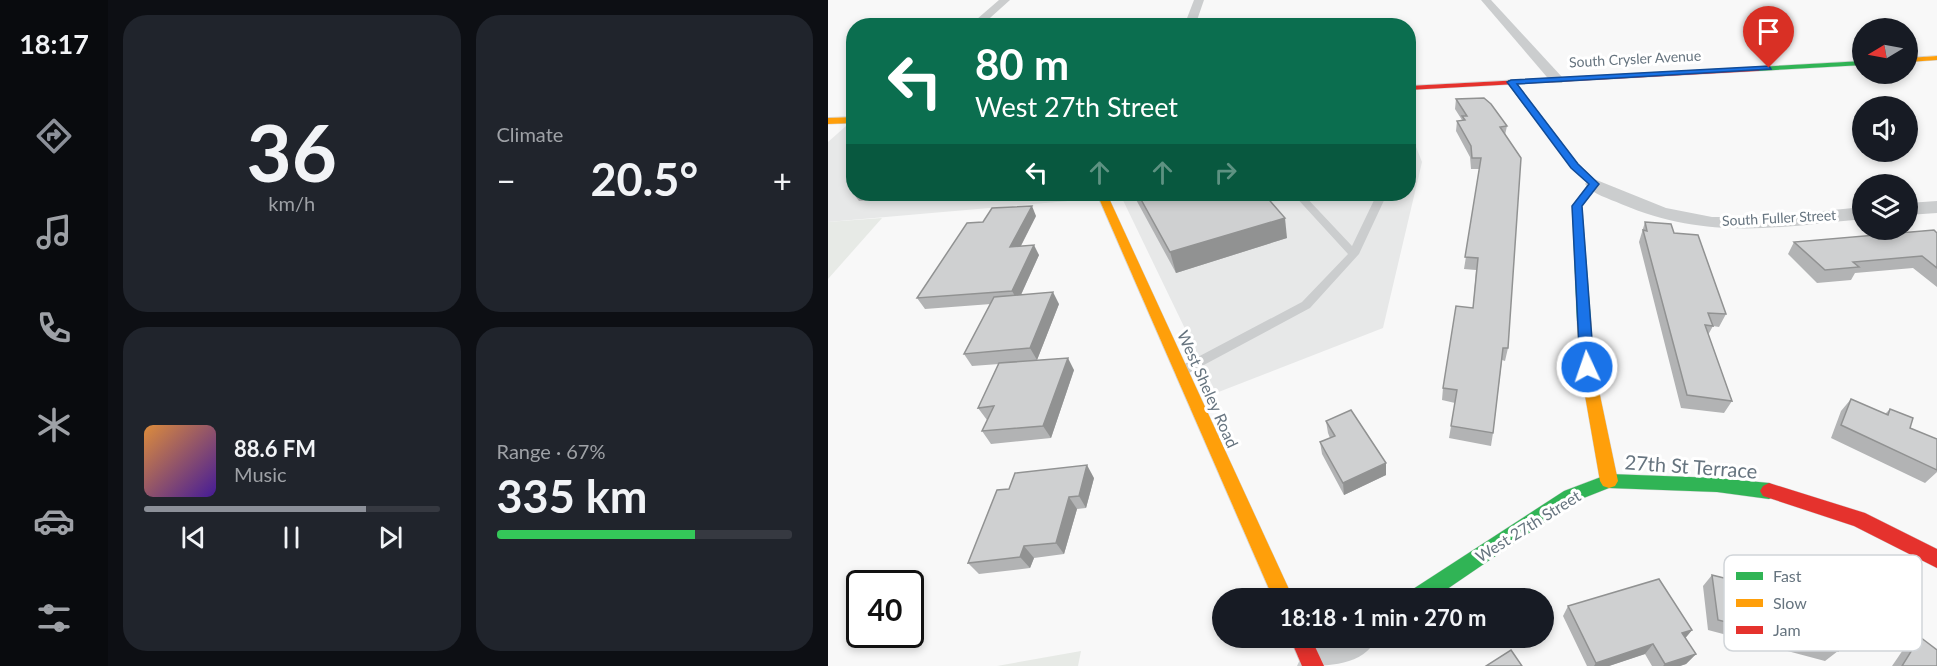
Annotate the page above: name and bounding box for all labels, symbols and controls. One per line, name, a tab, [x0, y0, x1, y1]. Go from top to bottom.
pin	[1743, 6, 1794, 68]
icon: arrive	[1752, 15, 1785, 48]
north arrow	[1852, 18, 1918, 84]
map controls	[1852, 18, 1918, 240]
text: 18:17	[19, 27, 89, 60]
text: 80 m	[975, 39, 1069, 89]
icon: left	[876, 42, 954, 120]
street label: South Crysler Avenue	[1569, 47, 1701, 70]
text: West 27th Street	[975, 90, 1178, 123]
button: sound	[1852, 96, 1918, 162]
text: 36	[247, 105, 337, 199]
icon: directions	[33, 115, 75, 157]
text: Climate	[497, 122, 563, 146]
text: 20.5°	[590, 152, 698, 206]
icon: left	[1020, 156, 1053, 189]
icon: ahead	[1083, 156, 1116, 189]
icon: ahead	[1146, 156, 1179, 189]
icon: right	[1209, 156, 1242, 189]
text: −	[497, 160, 516, 200]
text: +	[773, 160, 792, 200]
button: layers	[1852, 174, 1918, 240]
text: km/h	[268, 191, 315, 215]
street label: South Fuller Street	[1722, 206, 1836, 229]
icon: music	[33, 211, 75, 253]
icon: phone	[33, 307, 75, 349]
street label: West Sheley Road	[1174, 327, 1243, 450]
position arrow	[1555, 335, 1619, 399]
icon: climate	[33, 404, 75, 446]
text: 88.6 FM	[234, 435, 316, 462]
text: Range · 67%	[497, 439, 605, 463]
street label: 27th St Terrace	[1624, 449, 1758, 483]
text: Music	[234, 462, 287, 486]
text: 335 km	[497, 469, 647, 523]
street label: West 27th Street	[1472, 486, 1584, 566]
icon: car	[33, 500, 75, 542]
icon: previous	[177, 521, 210, 554]
icon: pause	[275, 521, 308, 554]
icon: next	[374, 521, 407, 554]
legend	[1724, 555, 1922, 651]
text: Fast	[1773, 566, 1802, 585]
speed limit sign: 40	[846, 570, 924, 648]
text: Slow	[1773, 593, 1807, 612]
icon: filters	[33, 597, 75, 639]
text: 18:18 · 1 min · 270 m	[1280, 604, 1486, 631]
text: Jam	[1773, 620, 1801, 639]

